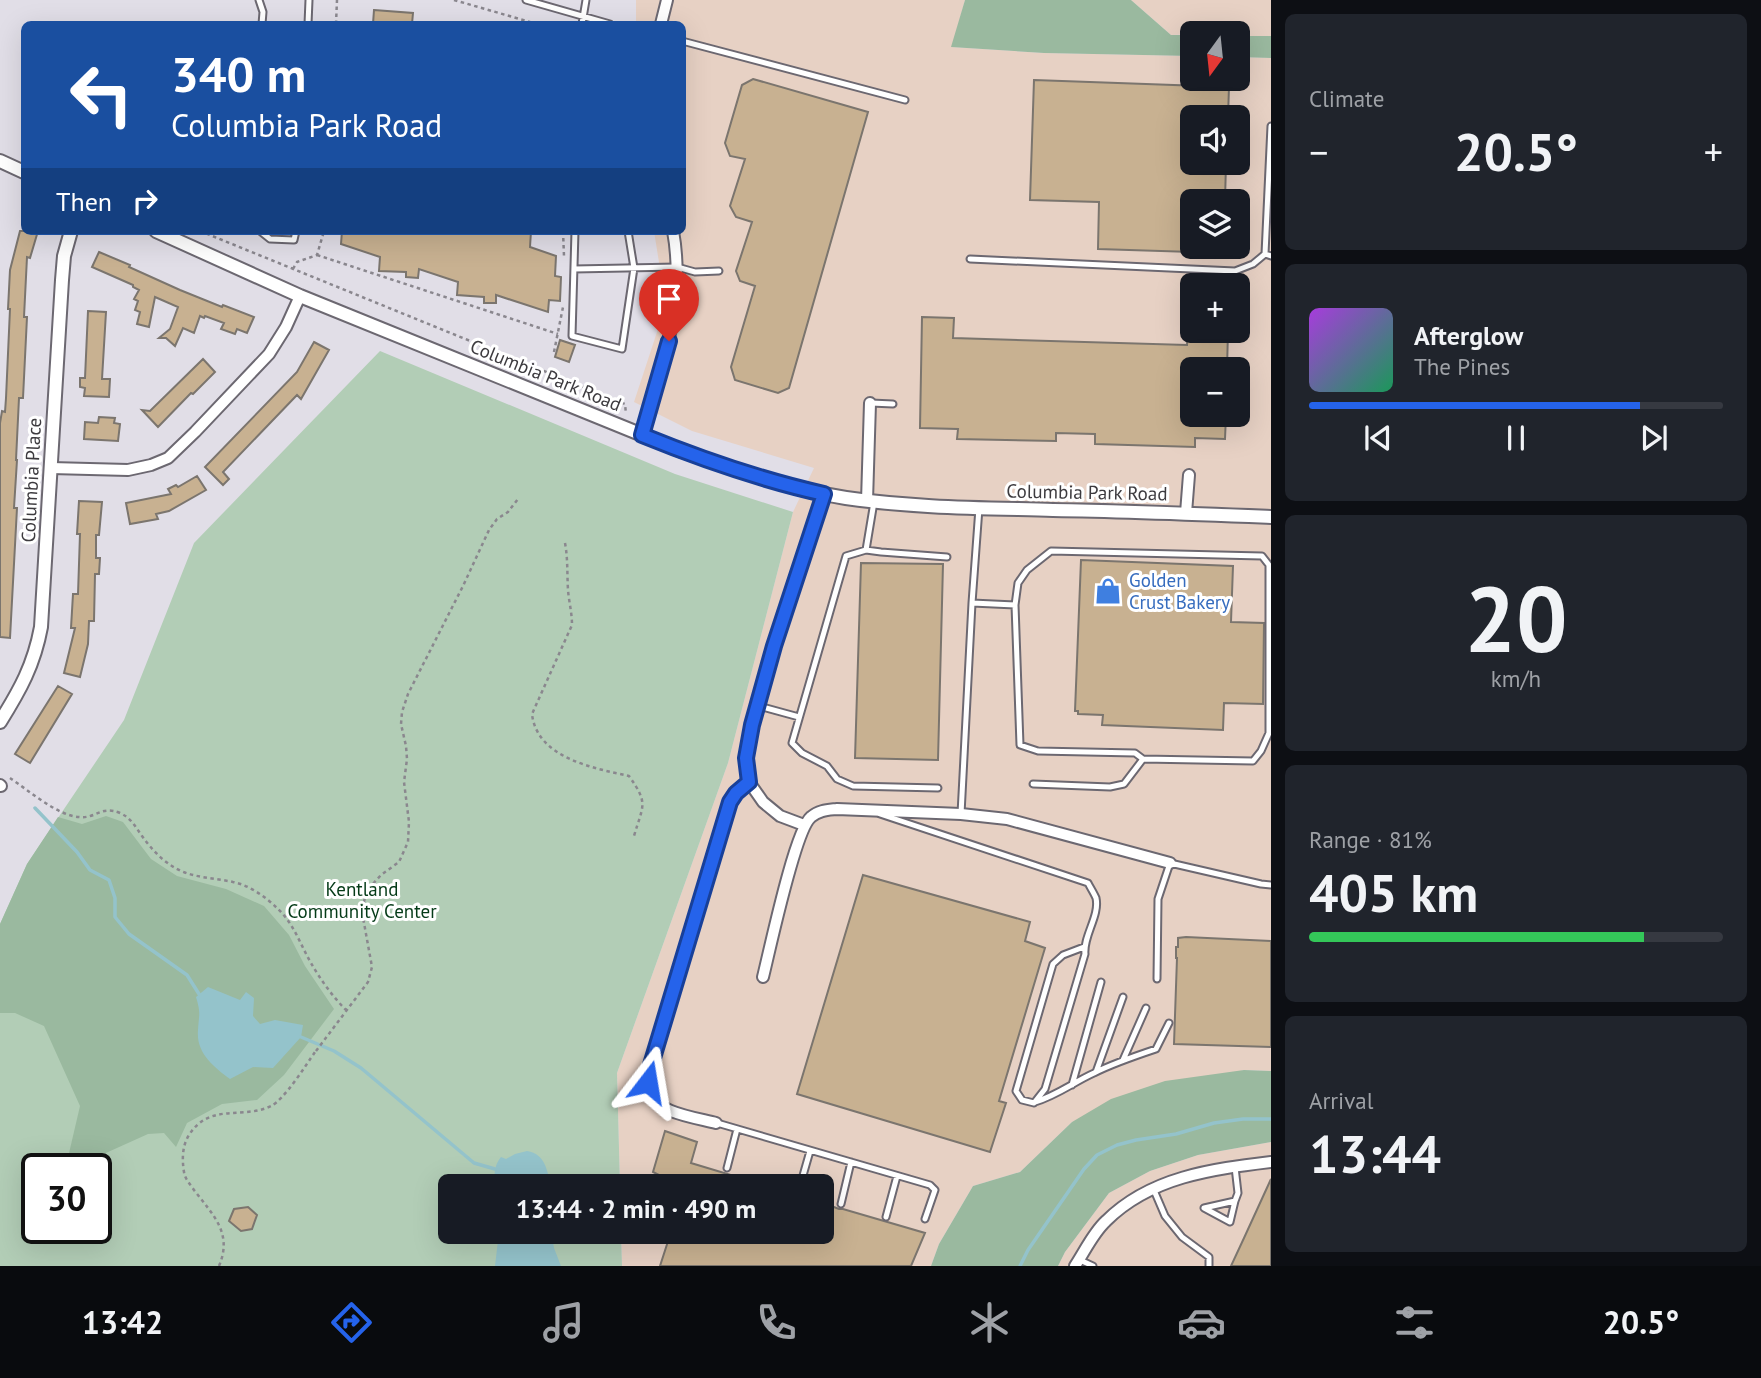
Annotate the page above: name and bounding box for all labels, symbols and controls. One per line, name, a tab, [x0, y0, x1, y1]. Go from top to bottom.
north arrow	[1180, 21, 1250, 91]
map controls	[1180, 21, 1250, 427]
text: 340 m	[171, 42, 306, 106]
icon: left	[56, 49, 147, 140]
text: Climate	[1309, 84, 1384, 113]
text: Columbia Park Road	[171, 104, 442, 146]
button: sound	[1180, 105, 1250, 175]
text: 20.5°	[1454, 118, 1578, 185]
text: −	[1309, 127, 1328, 176]
text: +	[1704, 127, 1723, 176]
icon: right	[126, 182, 164, 220]
text: Then	[56, 185, 112, 218]
button: layers	[1180, 189, 1250, 259]
pin	[639, 269, 699, 341]
button: +	[1180, 273, 1250, 343]
icon: arrive	[650, 280, 688, 318]
text: Afterglow	[1414, 319, 1523, 352]
street label: Columbia Park Road	[467, 334, 625, 416]
text: The Pines	[1414, 352, 1510, 381]
button: −	[1180, 357, 1250, 427]
street label: Columbia Place	[16, 417, 46, 543]
icon: previous	[1359, 419, 1397, 457]
icon: pause	[1497, 419, 1535, 457]
icon: next	[1635, 419, 1673, 457]
street label: Columbia Park Road	[1006, 479, 1168, 505]
text: 20	[1464, 559, 1568, 677]
place label: Golden Crust Bakery	[1129, 568, 1230, 614]
shop icon: Golden Crust Bakery	[1093, 576, 1123, 606]
text: km/h	[1491, 664, 1541, 693]
text: Range · 81%	[1309, 825, 1432, 854]
text: 405 km	[1309, 859, 1478, 926]
park label: Kentland Community Center	[287, 877, 437, 923]
position arrow	[611, 1045, 685, 1119]
text: Arrival	[1309, 1086, 1373, 1115]
text: 13:44	[1309, 1120, 1441, 1187]
speed limit sign: 30	[21, 1153, 112, 1244]
text: 13:44 · 2 min · 490 m	[516, 1192, 756, 1225]
icon: directions	[327, 1298, 376, 1347]
icon: music	[539, 1298, 588, 1347]
icon: phone	[752, 1298, 801, 1347]
icon: climate	[965, 1298, 1014, 1347]
icon: car	[1177, 1298, 1226, 1347]
icon: filters	[1390, 1298, 1439, 1347]
text: 13:42	[82, 1301, 163, 1343]
text: 20.5°	[1603, 1301, 1679, 1343]

